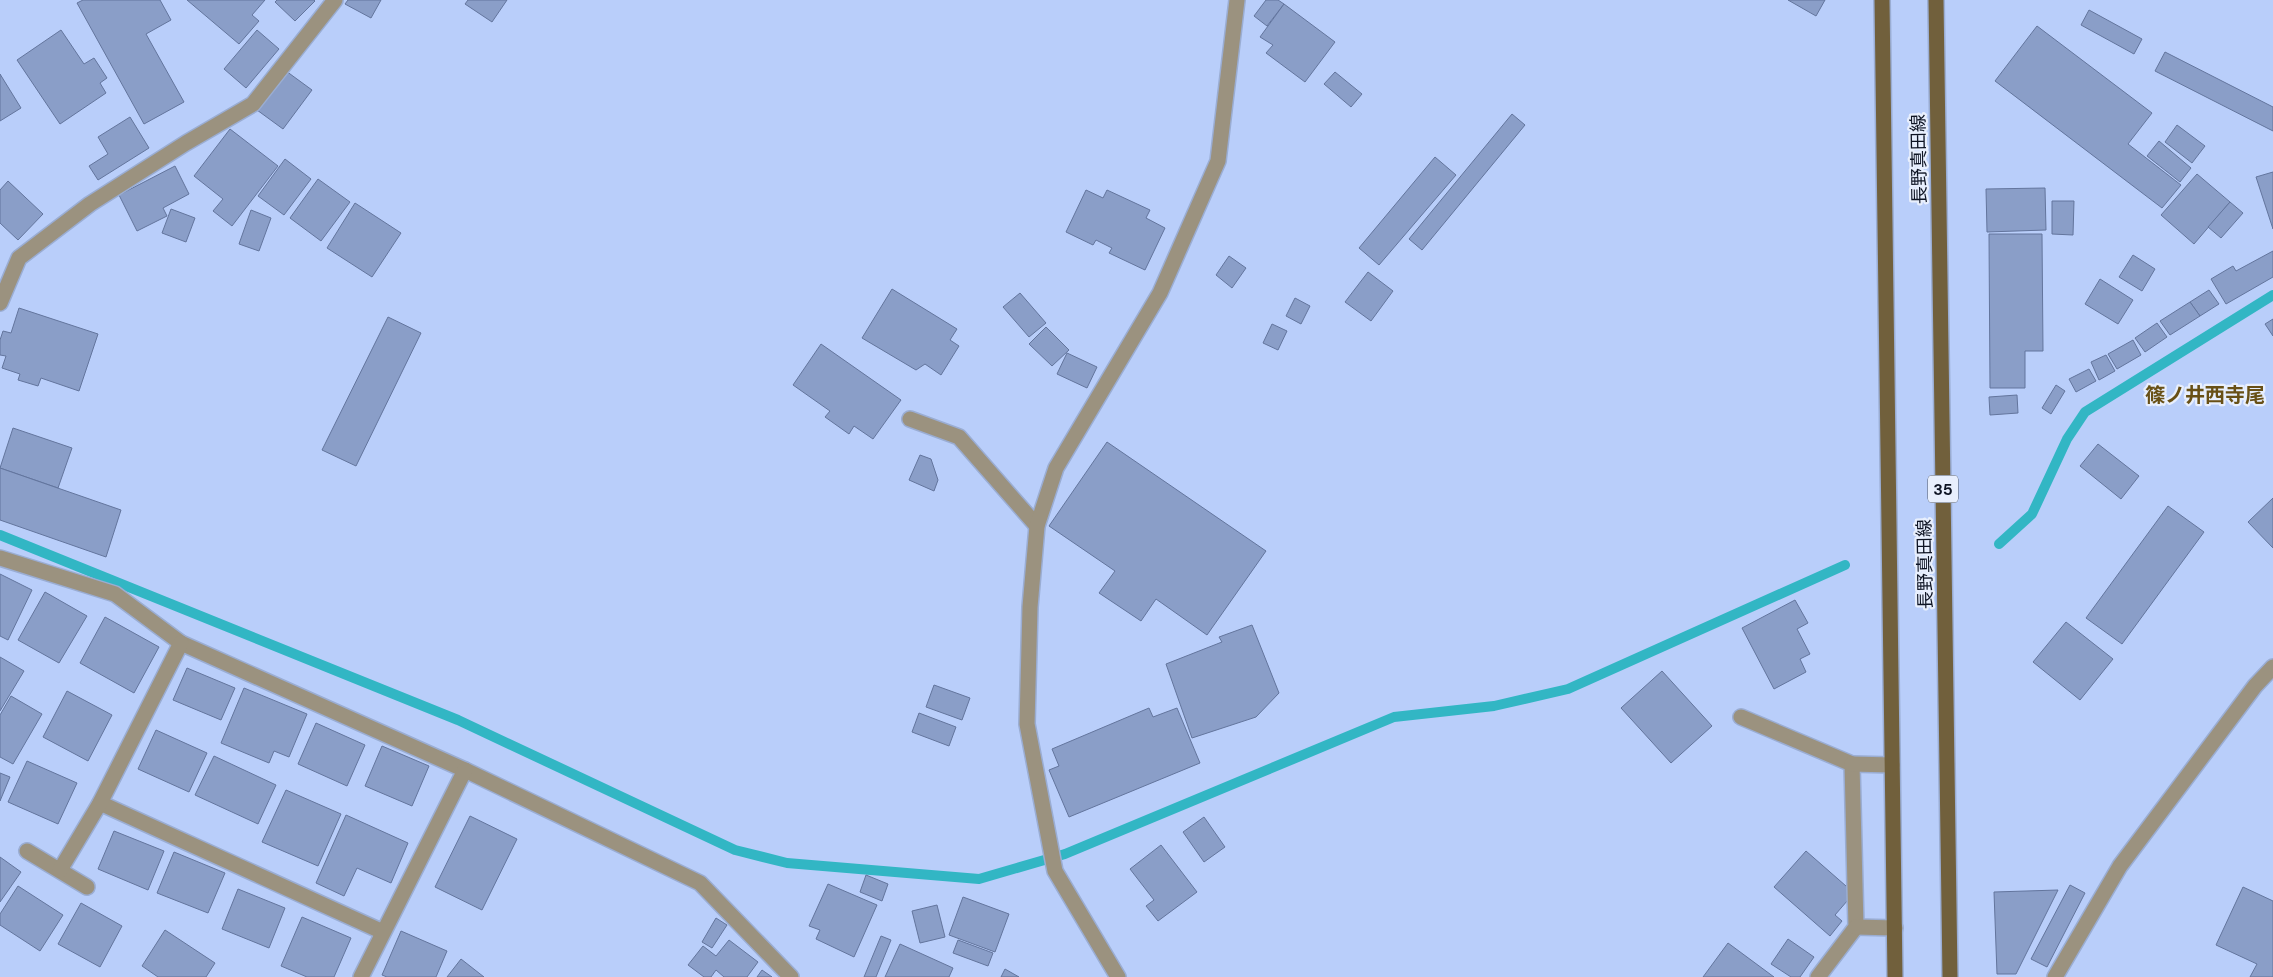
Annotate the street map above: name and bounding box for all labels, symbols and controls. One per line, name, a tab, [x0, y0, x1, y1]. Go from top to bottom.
street label: 長野真田線	[1906, 114, 1932, 204]
district label: 篠ノ井西寺尾	[2145, 382, 2265, 408]
road number: 35	[1928, 476, 1958, 502]
street label: 長野真田線	[1912, 519, 1938, 609]

